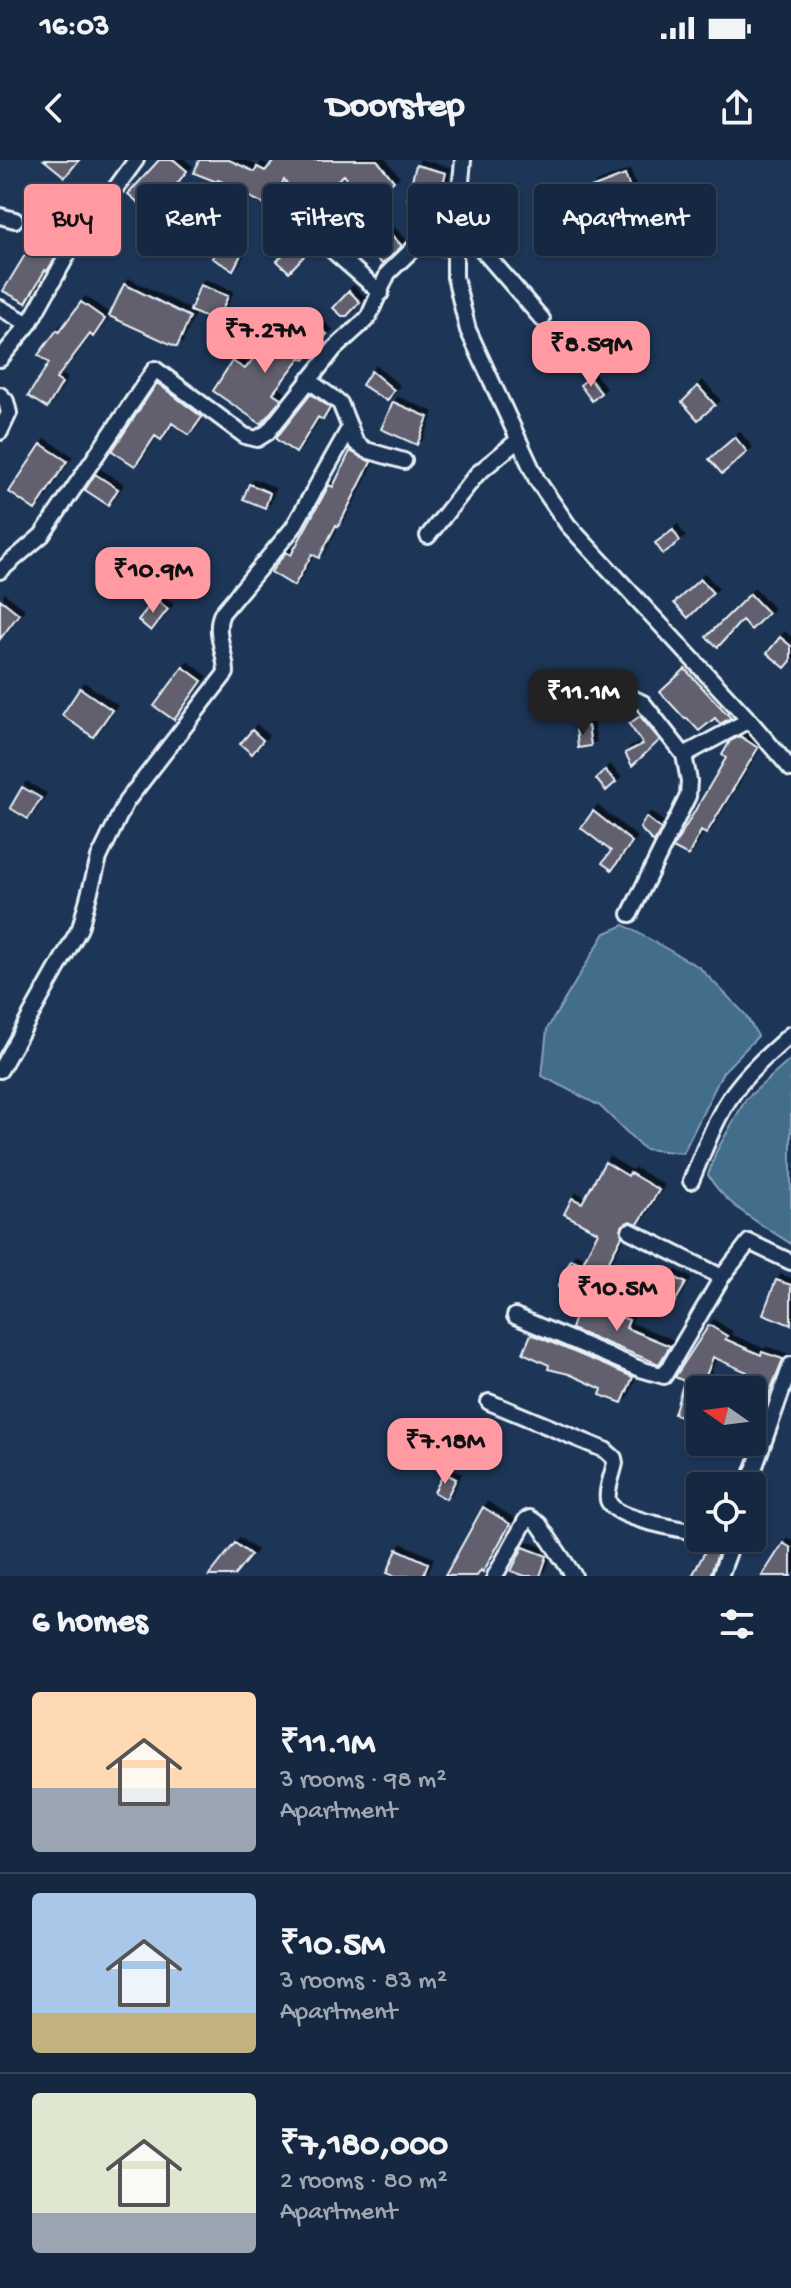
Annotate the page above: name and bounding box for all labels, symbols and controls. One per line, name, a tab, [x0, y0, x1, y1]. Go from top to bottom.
text: 16:03	[40, 11, 109, 46]
icon: back	[32, 86, 76, 130]
icon: share	[715, 86, 759, 130]
text: Doorstep	[327, 87, 464, 130]
chip: Buy	[24, 184, 121, 256]
chip: Rent	[137, 184, 247, 256]
chip: Filters	[263, 184, 392, 256]
chip: New	[408, 184, 518, 256]
chip: Apartment	[534, 184, 716, 256]
pin: ₹7.27M	[200, 307, 330, 375]
text: ₹7.27M	[225, 317, 305, 348]
pin: ₹8.59M	[526, 321, 656, 389]
text: ₹8.59M	[550, 331, 632, 362]
pin: ₹10.9M	[88, 547, 218, 615]
text: ₹10.9M	[113, 557, 193, 588]
pin: ₹11.1M	[518, 669, 648, 737]
text: ₹11.1M	[547, 679, 619, 710]
pin: ₹10.5M	[552, 1265, 682, 1333]
text: ₹10.5M	[577, 1275, 657, 1306]
north arrow	[686, 1376, 766, 1456]
map controls	[686, 1376, 766, 1552]
pin: ₹7.18M	[380, 1418, 510, 1486]
text: ₹7.18M	[405, 1428, 485, 1459]
button: locate	[686, 1472, 766, 1552]
icon: filters	[715, 1602, 759, 1646]
text: 6 homes	[32, 1604, 147, 1644]
icon: home	[96, 1724, 192, 1820]
text: ₹11.1M	[280, 1726, 375, 1766]
text: 3 rooms · 98 m²	[280, 1766, 447, 1797]
text: Apartment	[280, 1797, 397, 1828]
icon: home	[96, 1925, 192, 2021]
text: ₹10.5M	[280, 1927, 385, 1967]
text: 3 rooms · 83 m²	[280, 1967, 447, 1998]
text: Apartment	[280, 1998, 397, 2029]
icon: home	[96, 2125, 192, 2221]
text: ₹7,180,000	[280, 2127, 448, 2167]
text: 2 rooms · 80 m²	[280, 2167, 448, 2198]
text: Apartment	[280, 2198, 397, 2229]

